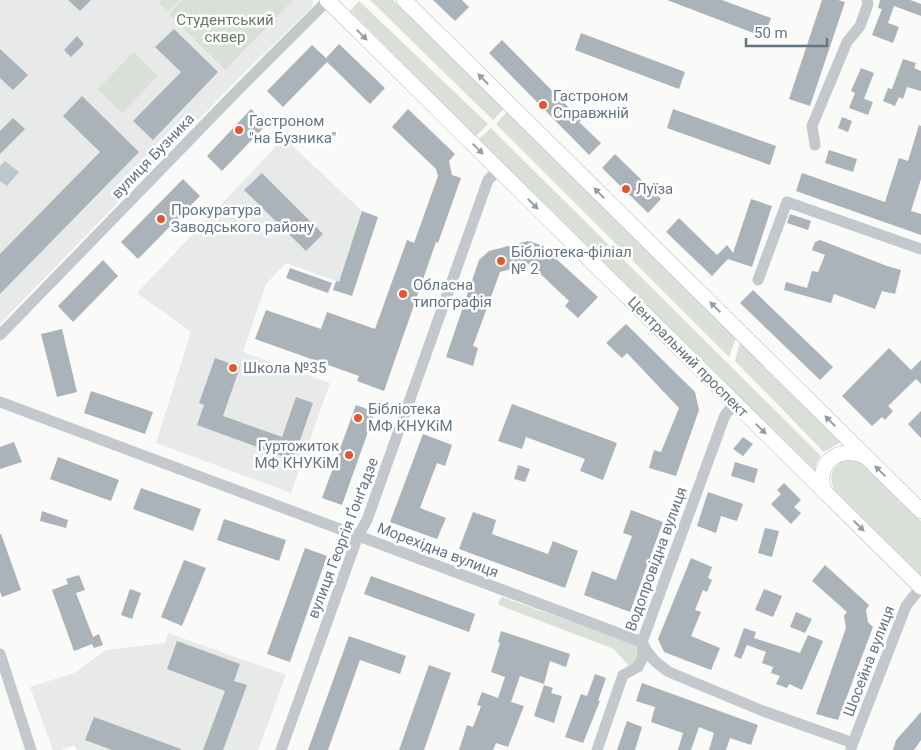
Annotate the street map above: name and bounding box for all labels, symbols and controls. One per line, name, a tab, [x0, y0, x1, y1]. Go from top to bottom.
park label: Студентський сквер	[176, 11, 274, 46]
scale bar	[746, 15, 827, 47]
text: 50 m	[754, 24, 788, 42]
one-way arrow	[356, 29, 368, 41]
one-way arrow	[478, 73, 490, 85]
place label: Гастроном Справжній	[553, 87, 629, 122]
marker: Гастроном Справжній	[537, 99, 549, 111]
street label: вулиця Бузника	[108, 110, 198, 202]
place label: Гастроном "на Бузника"	[249, 112, 336, 147]
marker: Гастроном "на Бузника"	[233, 124, 245, 136]
one-way arrow	[472, 143, 484, 155]
place label: Луїза	[636, 180, 673, 198]
marker: Луїза	[620, 183, 632, 195]
one-way arrow	[593, 187, 605, 199]
one-way arrow	[527, 198, 539, 210]
place label: Прокуратура Заводського району	[171, 201, 314, 236]
marker: Прокуратура Заводського району	[155, 213, 167, 225]
place label: Бібліотека-філіал № 2	[511, 243, 632, 278]
marker: Бібліотека-філіал № 2	[495, 255, 507, 267]
place label: Обласна типографія	[413, 276, 492, 311]
marker: Обласна типографія	[397, 288, 409, 300]
street label: Центральний проспект	[624, 293, 752, 421]
one-way arrow	[709, 301, 721, 313]
place label: Школа №35	[243, 359, 326, 377]
marker: Школа №35	[227, 362, 239, 374]
place label: Бібліотека МФ КНУКіМ	[368, 400, 453, 435]
marker: Бібліотека МФ КНУКіМ	[352, 412, 364, 424]
one-way arrow	[824, 416, 836, 428]
one-way arrow	[754, 423, 766, 435]
place label: Гуртожиток МФ КНУКіМ	[254, 437, 339, 472]
marker: Гуртожиток МФ КНУКіМ	[343, 449, 355, 461]
street label: вулиця Георгія Ґонґадзе	[304, 455, 382, 621]
one-way arrow	[875, 465, 887, 477]
street label: Водопровідна вулиця	[622, 484, 690, 634]
street label: Морехідна вулиця	[375, 519, 501, 581]
one-way arrow	[852, 520, 864, 532]
street label: Шосейна вулиця	[840, 603, 898, 719]

